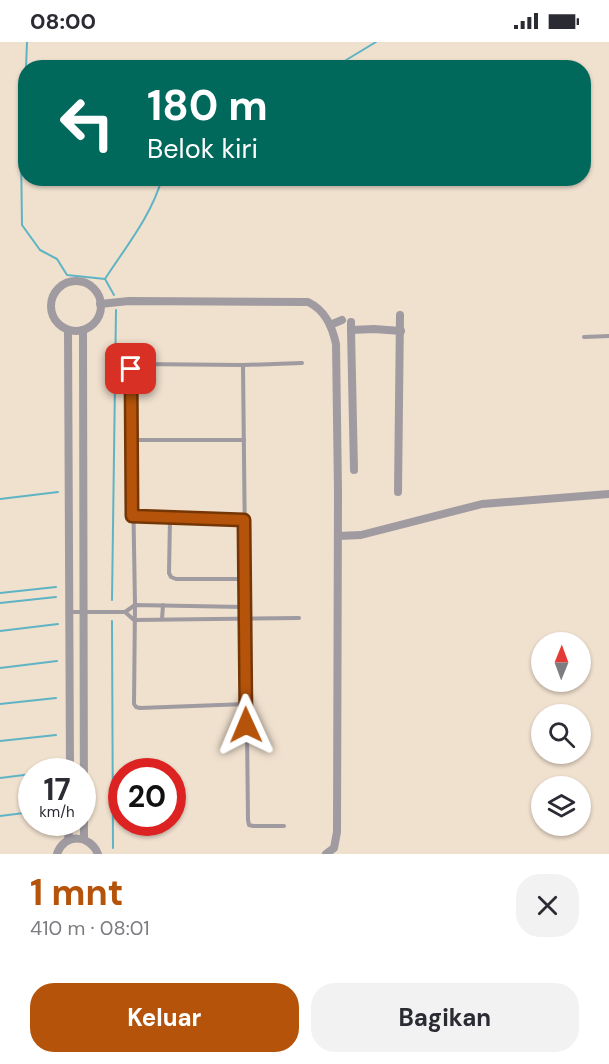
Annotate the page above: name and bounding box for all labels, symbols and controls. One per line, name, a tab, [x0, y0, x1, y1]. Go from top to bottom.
text: 08:00	[30, 7, 96, 36]
text: 180 m	[147, 78, 268, 133]
icon: left	[48, 84, 126, 162]
text: Belok kiri	[147, 131, 258, 166]
pin	[105, 343, 156, 394]
icon: arrive	[114, 352, 147, 385]
north arrow	[531, 632, 591, 692]
map controls	[531, 632, 591, 836]
position arrow	[214, 693, 278, 757]
button: search	[531, 704, 591, 764]
speed limit sign: 20	[108, 758, 186, 836]
text: 17	[43, 770, 71, 809]
button: layers	[531, 776, 591, 836]
text: km/h	[39, 802, 75, 822]
text: 1 mnt	[30, 869, 123, 916]
button: close	[516, 874, 579, 937]
text: 410 m · 08:01	[30, 915, 150, 941]
button: Keluar	[30, 983, 299, 1052]
button: Bagikan	[311, 983, 579, 1052]

